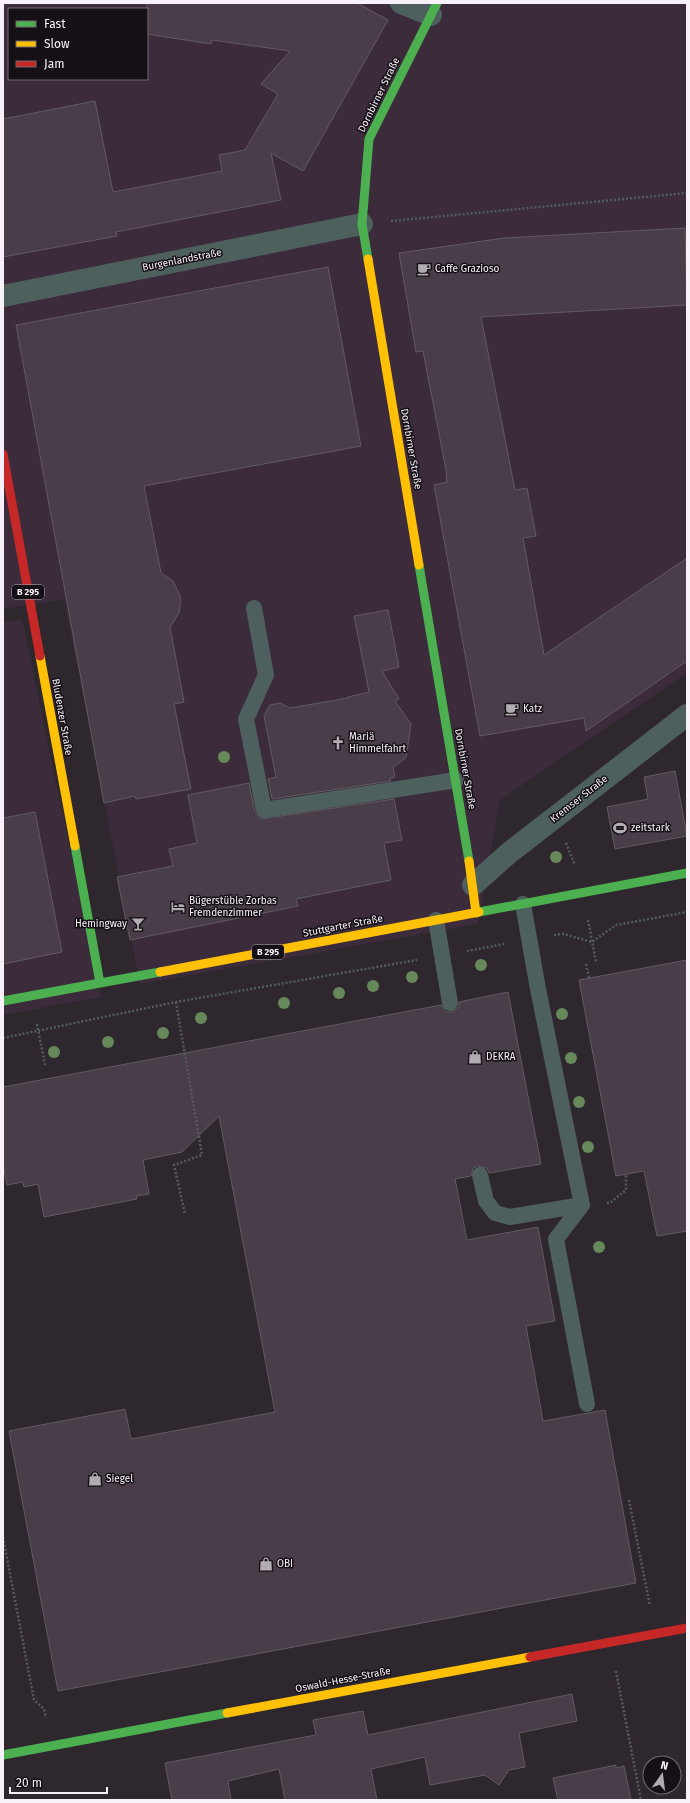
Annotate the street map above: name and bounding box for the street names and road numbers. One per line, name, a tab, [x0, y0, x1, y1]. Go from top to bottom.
street label: Dornbirner Straße	[356, 56, 402, 134]
street label: Burgenlandstraße	[141, 246, 223, 274]
street label: Dornbirner Straße	[398, 408, 424, 490]
road number: B 295	[12, 585, 44, 599]
street label: Bludenzer Straße	[49, 678, 75, 756]
street label: Dornbirner Straße	[452, 728, 478, 810]
street label: Kremser Straße	[548, 773, 610, 825]
street label: Stuttgarter Straße	[302, 912, 384, 940]
road number: B 295	[252, 945, 284, 959]
street label: Oswald-Hesse-Straße	[294, 1665, 392, 1695]

